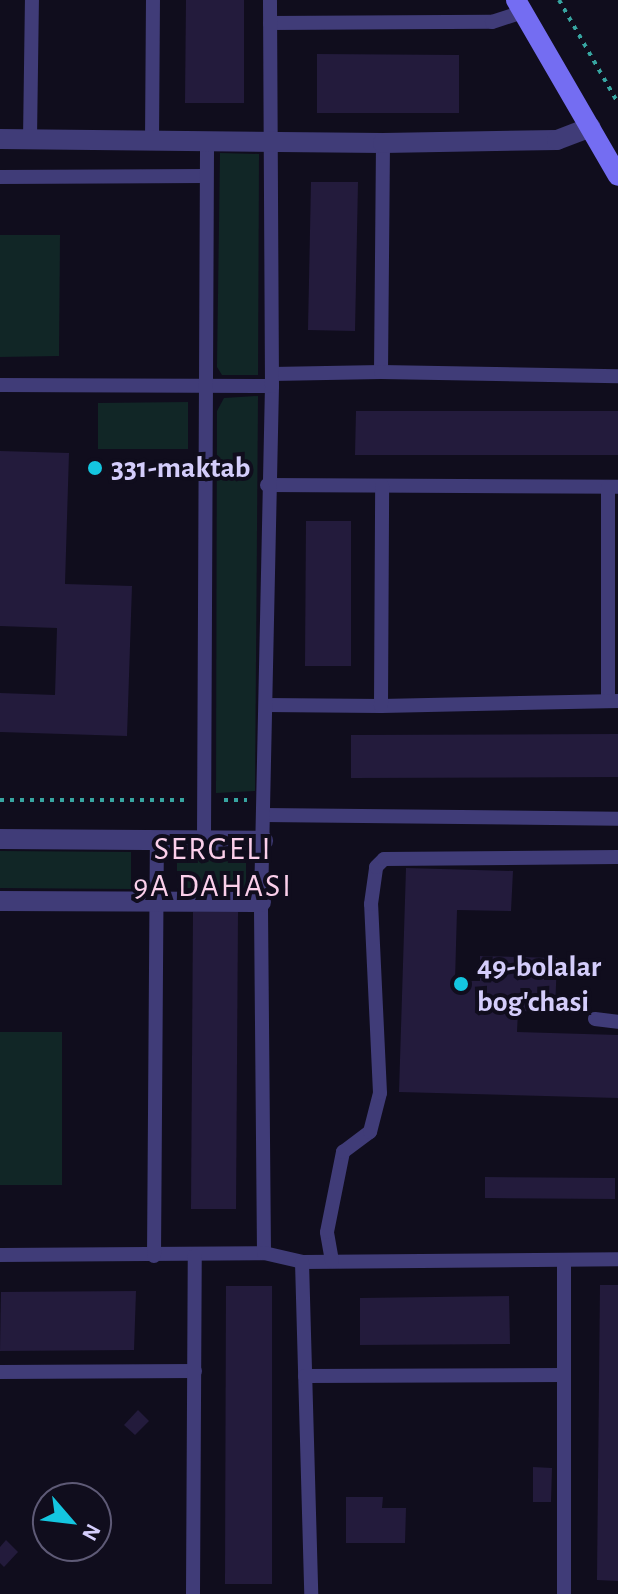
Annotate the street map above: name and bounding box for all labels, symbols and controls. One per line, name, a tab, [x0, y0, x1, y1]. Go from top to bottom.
place label: 331-maktab	[111, 450, 251, 486]
marker: 331-maktab	[86, 459, 104, 477]
district label: SERGELI 9A DAHASI	[133, 831, 293, 906]
place label: 49-bolalar bog'chasi	[477, 949, 601, 1020]
marker: 49-bolalar bog'chasi	[452, 975, 470, 993]
north arrow	[32, 1482, 112, 1562]
text: N	[78, 1520, 105, 1544]

